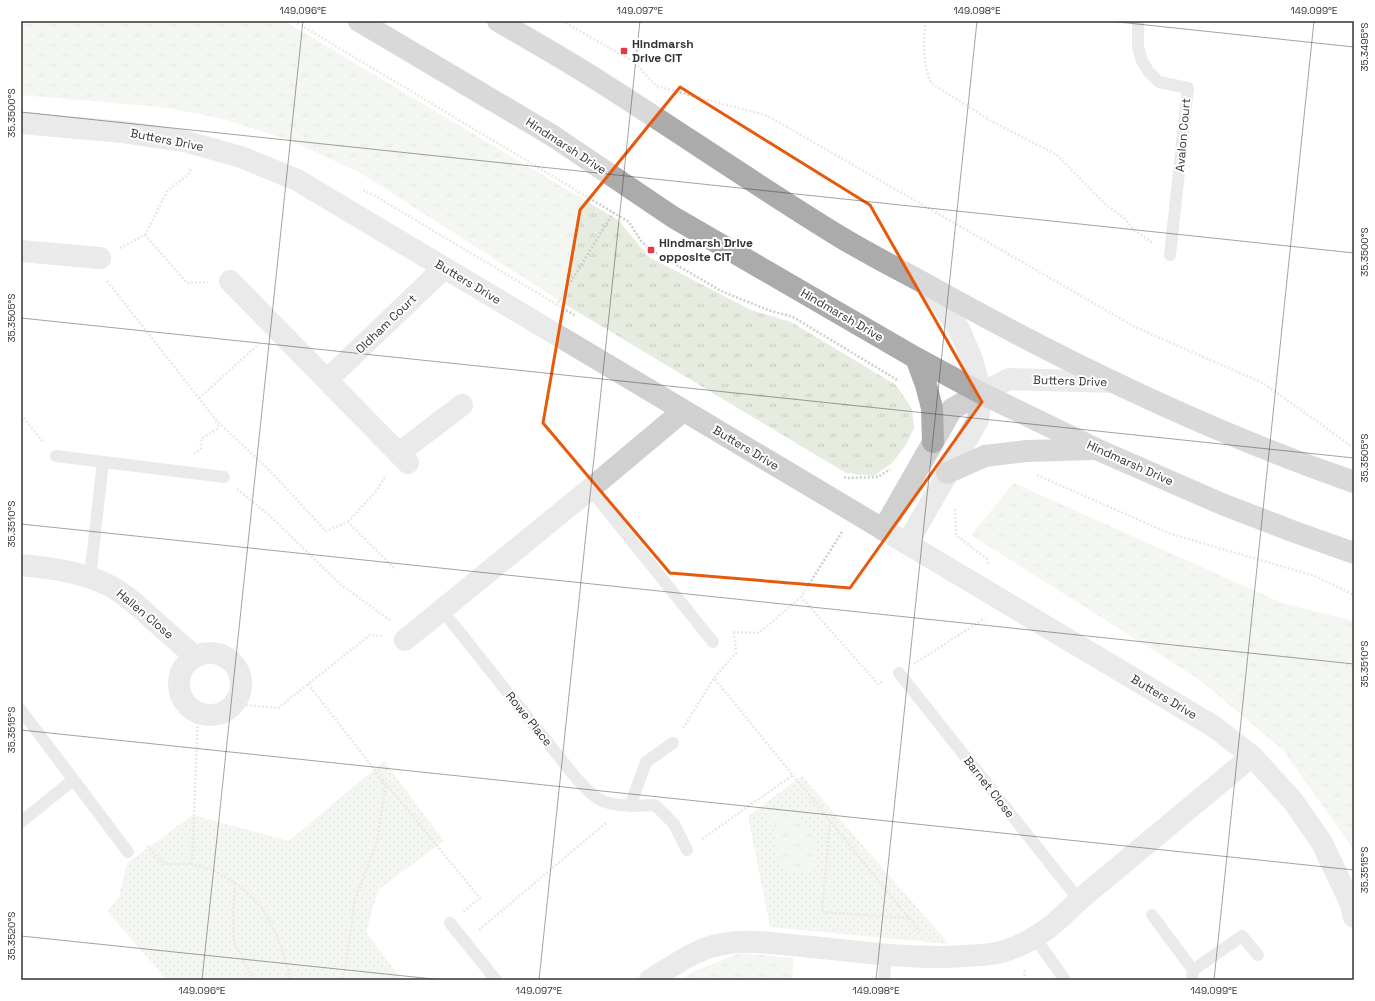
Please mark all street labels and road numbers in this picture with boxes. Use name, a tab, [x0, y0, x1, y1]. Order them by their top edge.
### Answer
street label: Avalon Court	[1172, 98, 1194, 172]
street label: Hindmarsh Drive	[523, 114, 609, 178]
street label: Butters Drive	[129, 125, 205, 155]
street label: Butters Drive	[432, 256, 504, 308]
street label: Hindmarsh Drive	[798, 285, 886, 345]
street label: Oldham Court	[352, 291, 420, 357]
street label: Butters Drive	[1033, 372, 1107, 390]
street label: Butters Drive	[710, 422, 782, 474]
street label: Hindmarsh Drive	[1084, 437, 1176, 489]
street label: Hallen Close	[113, 585, 177, 643]
street label: Butters Drive	[1128, 671, 1200, 723]
street label: Rowe Place	[502, 688, 556, 750]
street label: Barnet Close	[960, 753, 1018, 821]

